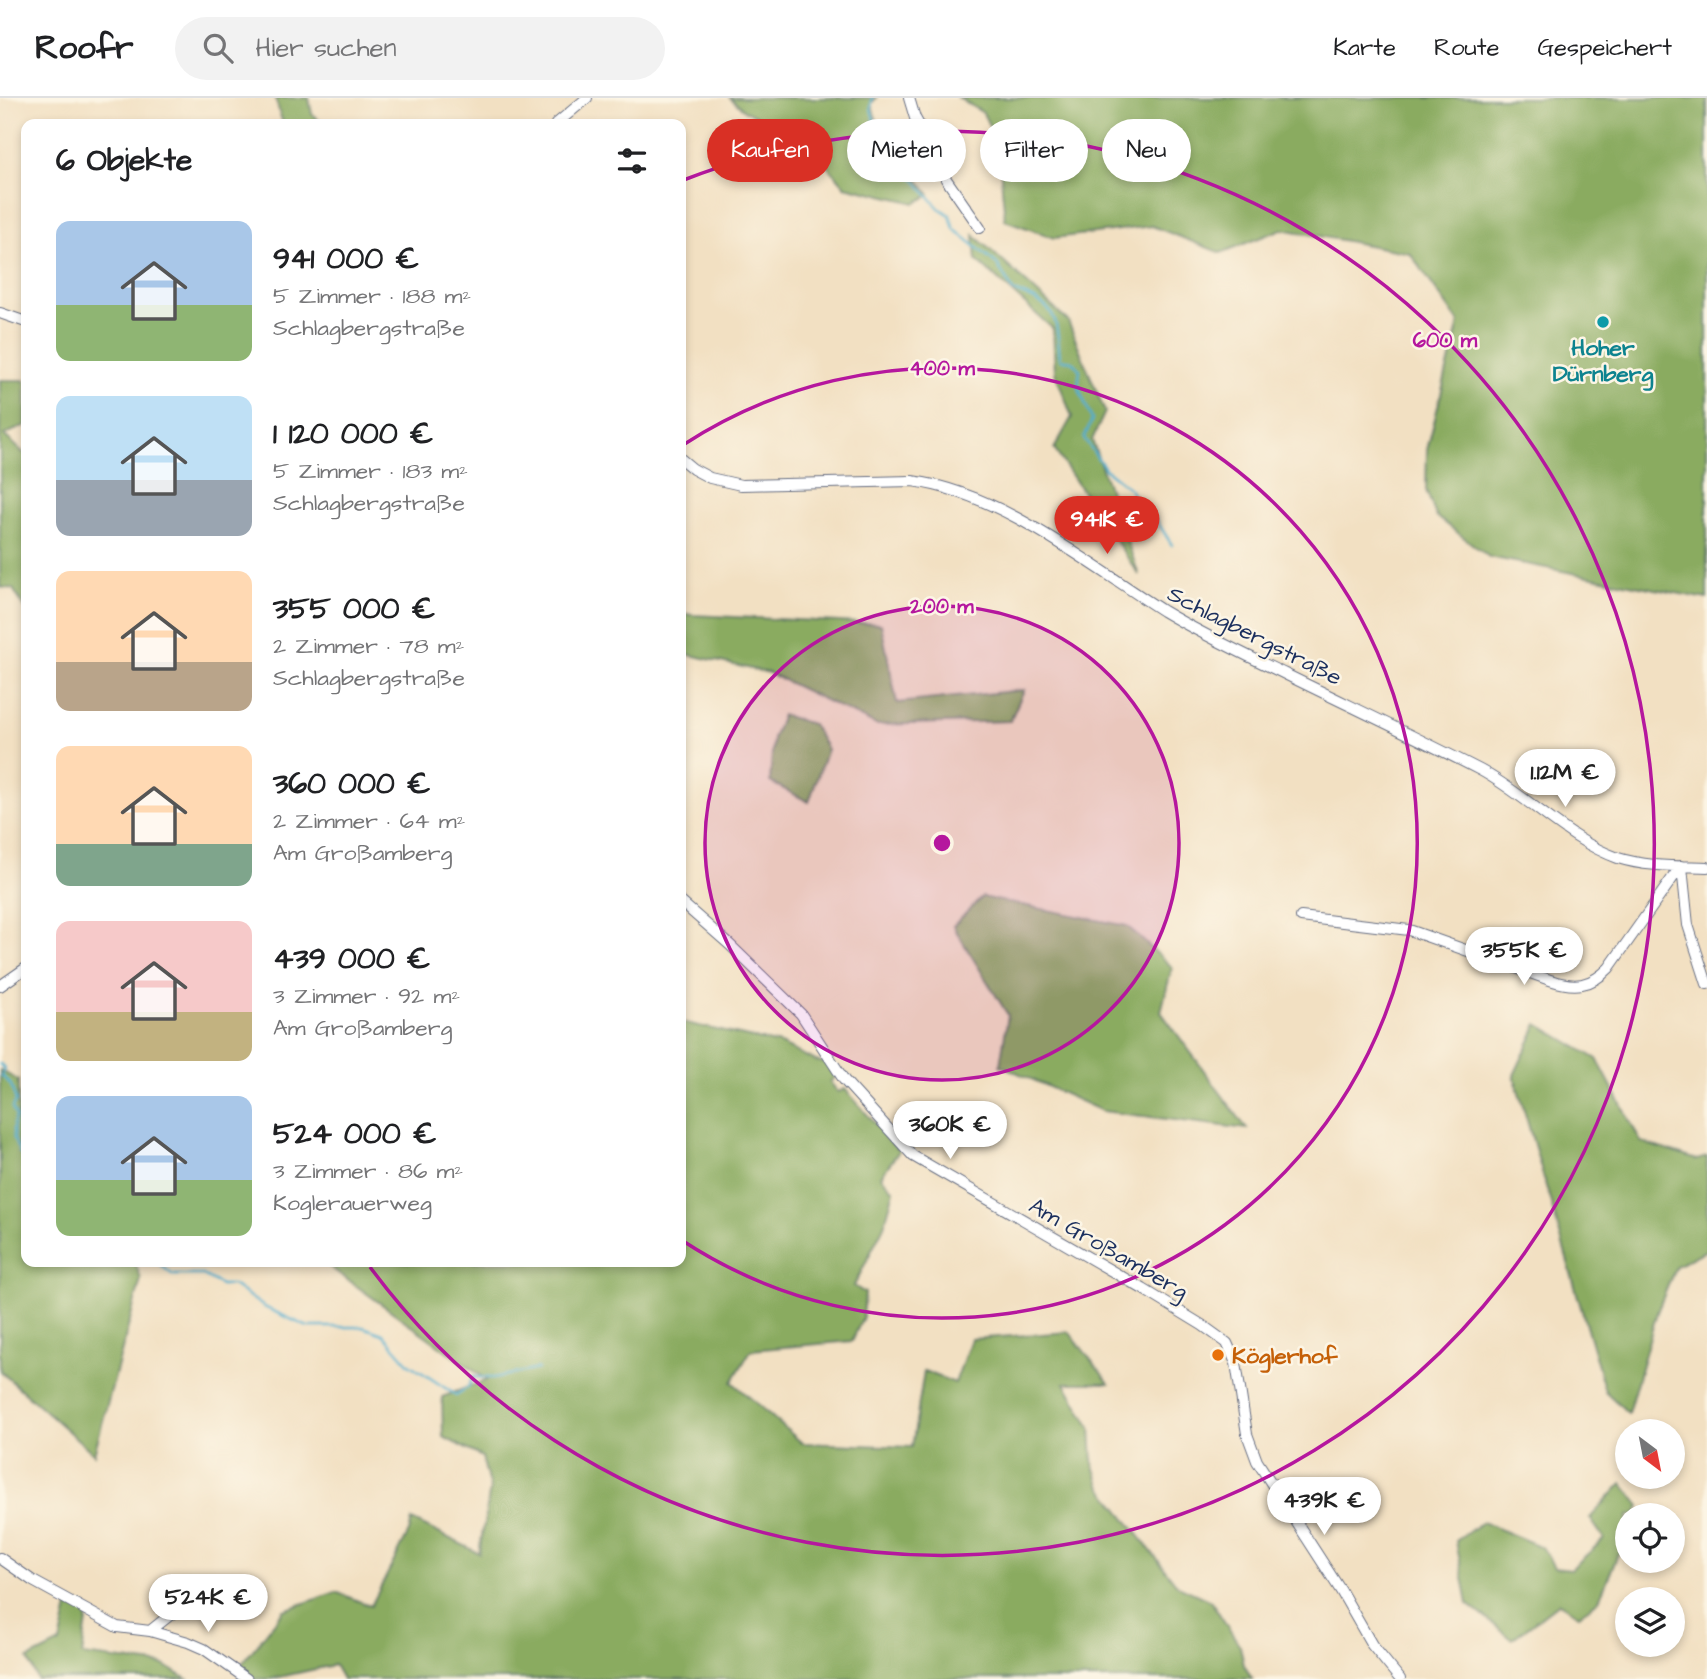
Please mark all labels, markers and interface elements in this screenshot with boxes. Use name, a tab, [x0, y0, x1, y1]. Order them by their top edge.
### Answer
search box	[175, 17, 665, 80]
text: Roofr	[35, 25, 133, 71]
icon: search	[199, 29, 237, 67]
text: Hier suchen	[255, 30, 397, 66]
text: Karte	[1333, 31, 1396, 65]
text: Route	[1434, 31, 1499, 65]
text: Gespeichert	[1537, 31, 1672, 65]
chip: Kaufen	[707, 119, 833, 182]
chip: Mieten	[847, 119, 966, 182]
chip: Filter	[980, 119, 1088, 182]
chip: Neu	[1102, 119, 1191, 182]
text: 6 Objekte	[56, 140, 192, 182]
icon: filters	[613, 142, 651, 180]
text: 941 000 €	[273, 238, 419, 280]
icon: home	[112, 249, 196, 333]
text: 5 Zimmer · 188 m²	[273, 280, 471, 312]
text: Schlagbergstraße	[273, 312, 465, 344]
marker: Hoher Dürnberg	[1595, 314, 1611, 330]
text: 600 m	[1413, 326, 1478, 355]
place label: Hoher Dürnberg	[1553, 332, 1653, 391]
text: 400 m	[909, 354, 975, 383]
text: 1 120 000 €	[273, 413, 433, 455]
icon: home	[112, 424, 196, 508]
text: 5 Zimmer · 183 m²	[273, 455, 468, 487]
text: Schlagbergstraße	[273, 487, 465, 519]
pin: 941K €	[1050, 496, 1164, 556]
text: 941K €	[1070, 503, 1144, 535]
street label: Schlagbergstraße	[1161, 578, 1347, 695]
text: 355 000 €	[273, 588, 435, 630]
text: 200 m	[909, 592, 974, 621]
icon: home	[112, 599, 196, 683]
text: 2 Zimmer · 78 m²	[273, 630, 464, 662]
text: Schlagbergstraße	[273, 662, 465, 694]
pin: 1.12M €	[1500, 750, 1630, 809]
text: 1.12M €	[1531, 756, 1599, 788]
text: 360 000 €	[273, 763, 431, 805]
icon: home	[112, 774, 196, 858]
text: 2 Zimmer · 64 m²	[273, 805, 465, 837]
centre of rings	[930, 831, 954, 855]
text: Am Großamberg	[273, 837, 452, 869]
pin: 355K €	[1467, 928, 1581, 987]
text: 355K €	[1481, 934, 1567, 966]
text: 439 000 €	[273, 938, 430, 980]
icon: home	[112, 949, 196, 1033]
text: 3 Zimmer · 92 m²	[273, 980, 460, 1012]
text: Am Großamberg	[273, 1012, 452, 1044]
pin: 360K €	[893, 1102, 1007, 1161]
text: 360K €	[909, 1108, 991, 1140]
text: 524 000 €	[273, 1113, 436, 1155]
icon: home	[112, 1124, 196, 1208]
text: 3 Zimmer · 86 m²	[273, 1155, 463, 1187]
text: Koglerauerweg	[273, 1187, 432, 1219]
street label: Am Großamberg	[1022, 1190, 1194, 1308]
place label: Köglerhof	[1232, 1340, 1339, 1373]
marker: Köglerhof	[1210, 1347, 1226, 1363]
north arrow	[1615, 1419, 1685, 1489]
map controls	[1615, 1419, 1685, 1657]
pin: 439K €	[1267, 1478, 1381, 1537]
text: 439K €	[1283, 1484, 1365, 1516]
button: locate	[1615, 1503, 1685, 1573]
pin: 524K €	[151, 1574, 265, 1634]
text: 524K €	[165, 1581, 251, 1613]
button: layers	[1615, 1587, 1685, 1657]

